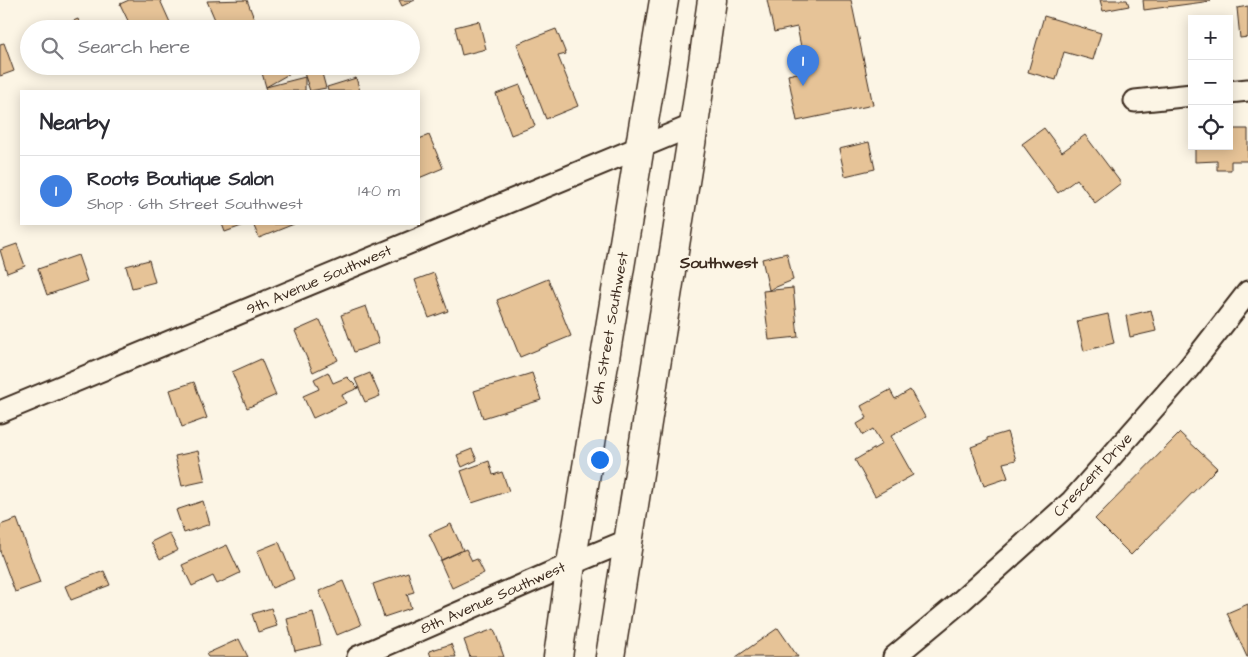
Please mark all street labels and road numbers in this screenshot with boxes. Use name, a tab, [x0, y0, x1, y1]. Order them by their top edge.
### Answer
street label: 9th Avenue Southwest	[243, 240, 395, 320]
street label: 6th Street Southwest	[586, 250, 634, 406]
street label: Crescent Drive	[1049, 428, 1137, 522]
street label: 8th Avenue Southwest	[417, 556, 569, 640]

